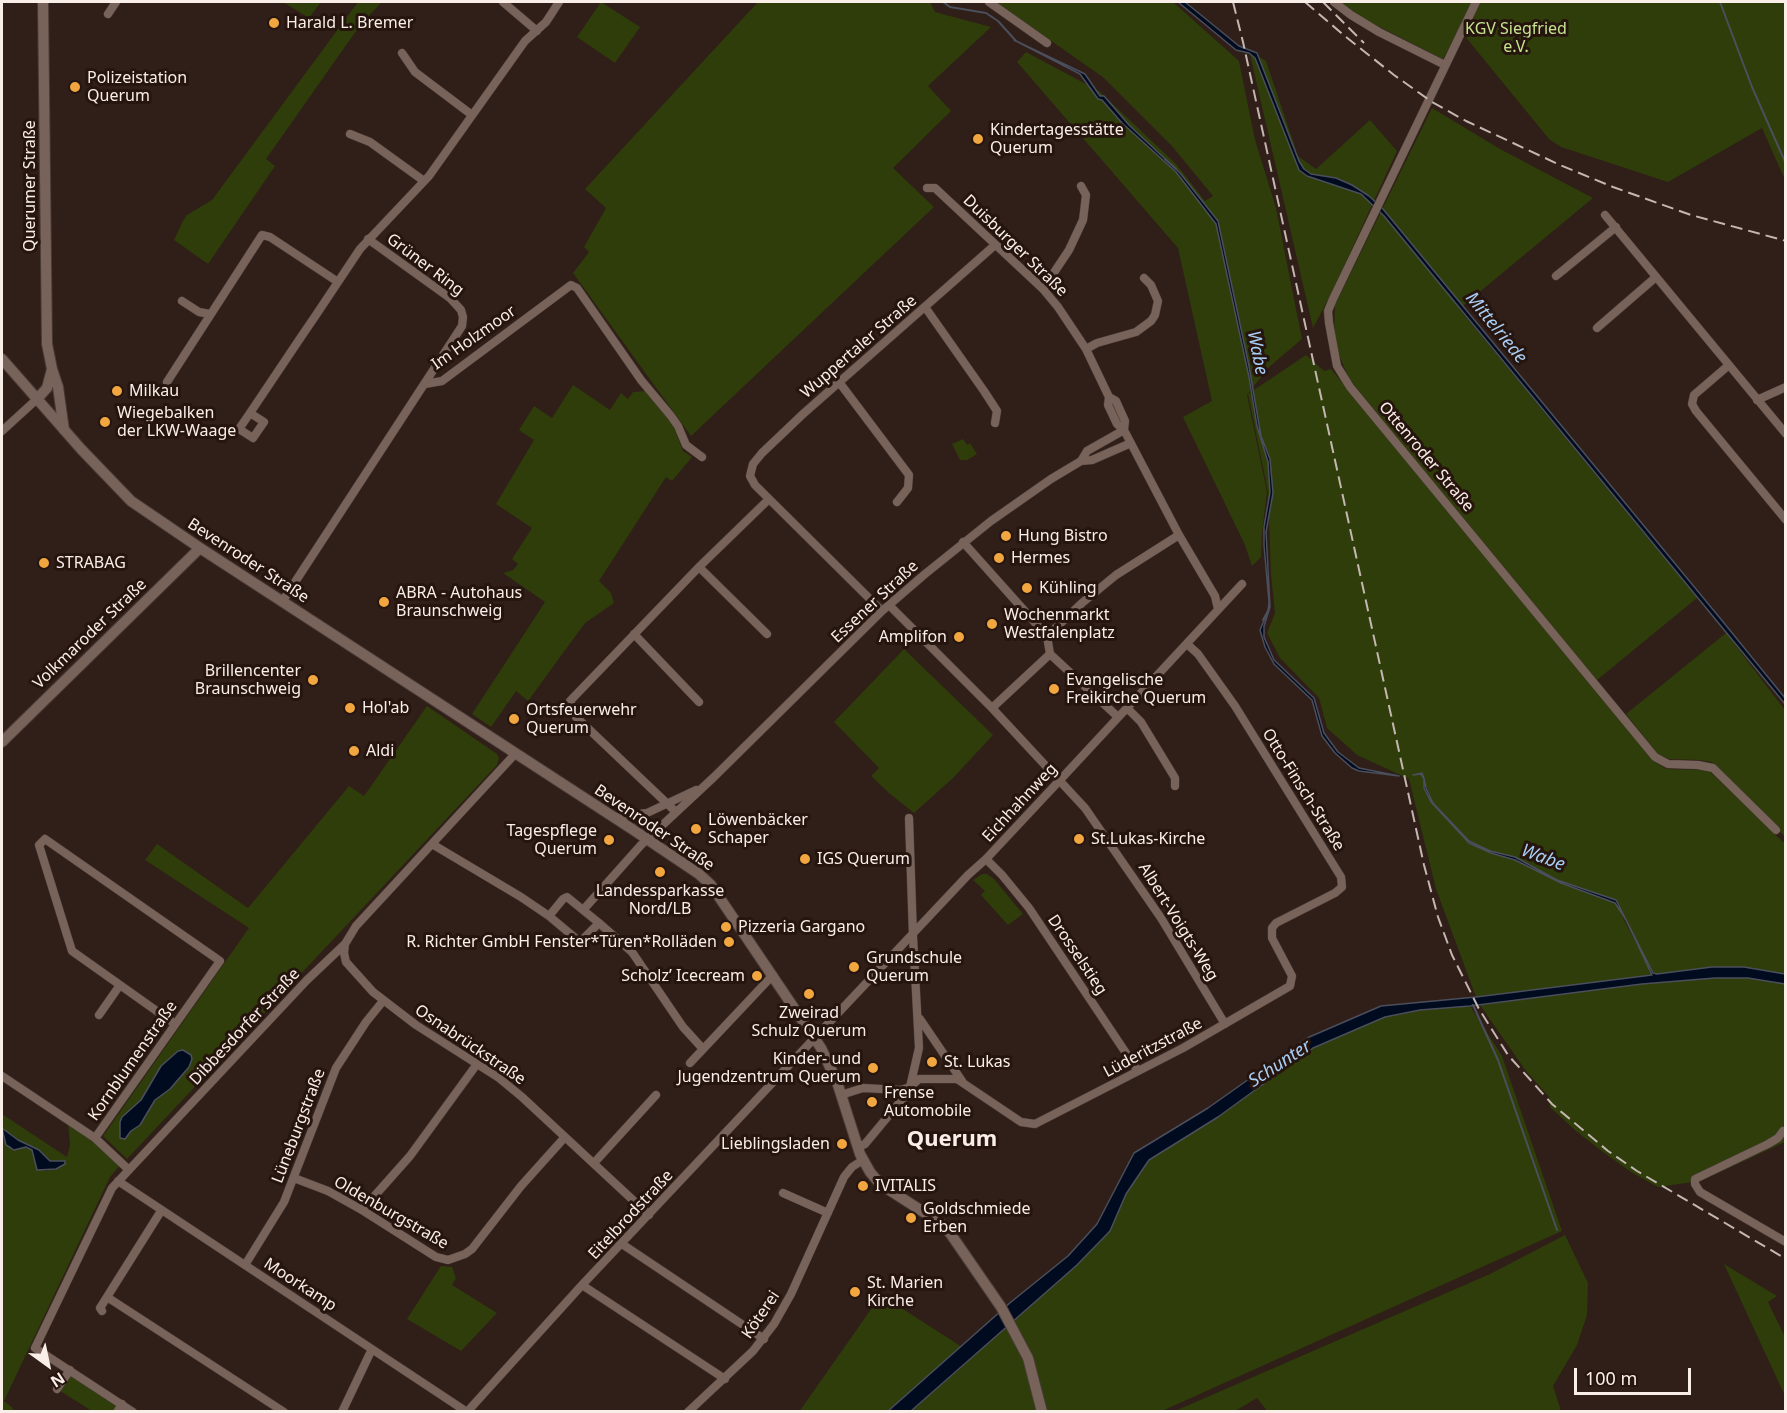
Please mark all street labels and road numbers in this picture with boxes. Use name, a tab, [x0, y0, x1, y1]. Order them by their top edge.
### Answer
street label: Querumer Straße	[20, 120, 40, 252]
street label: Duisburger Straße	[959, 191, 1071, 301]
street label: Grüner Ring	[383, 230, 467, 300]
street label: Wuppertaler Straße	[797, 291, 921, 403]
street label: Im Holzmoor	[428, 302, 520, 374]
street label: Ottenroder Straße	[1374, 398, 1478, 516]
street label: Bevenroder Straße	[184, 515, 312, 607]
street label: Essener Straße	[828, 557, 922, 647]
street label: Volkmaroder Straße	[29, 575, 151, 693]
street label: Otto-Finsch-Straße	[1258, 725, 1348, 855]
street label: Eichhahnweg	[979, 760, 1061, 846]
street label: Bevenroder Straße	[590, 781, 718, 875]
street label: Albert-Voigts-Weg	[1134, 859, 1222, 985]
street label: Drosselstieg	[1043, 911, 1111, 999]
street label: Dibbesdorfer Straße	[186, 965, 304, 1089]
street label: Kornblumenstraße	[85, 997, 181, 1125]
street label: Osnabrückstraße	[411, 1001, 529, 1089]
street label: Lüderitzstraße	[1100, 1014, 1206, 1082]
street label: Lüneburgstraße	[268, 1066, 330, 1186]
street label: Eitelbrodstraße	[585, 1166, 677, 1264]
street label: Oldenburgstraße	[330, 1172, 452, 1254]
street label: Moorkamp	[260, 1254, 340, 1316]
street label: Köterei	[738, 1287, 784, 1343]

